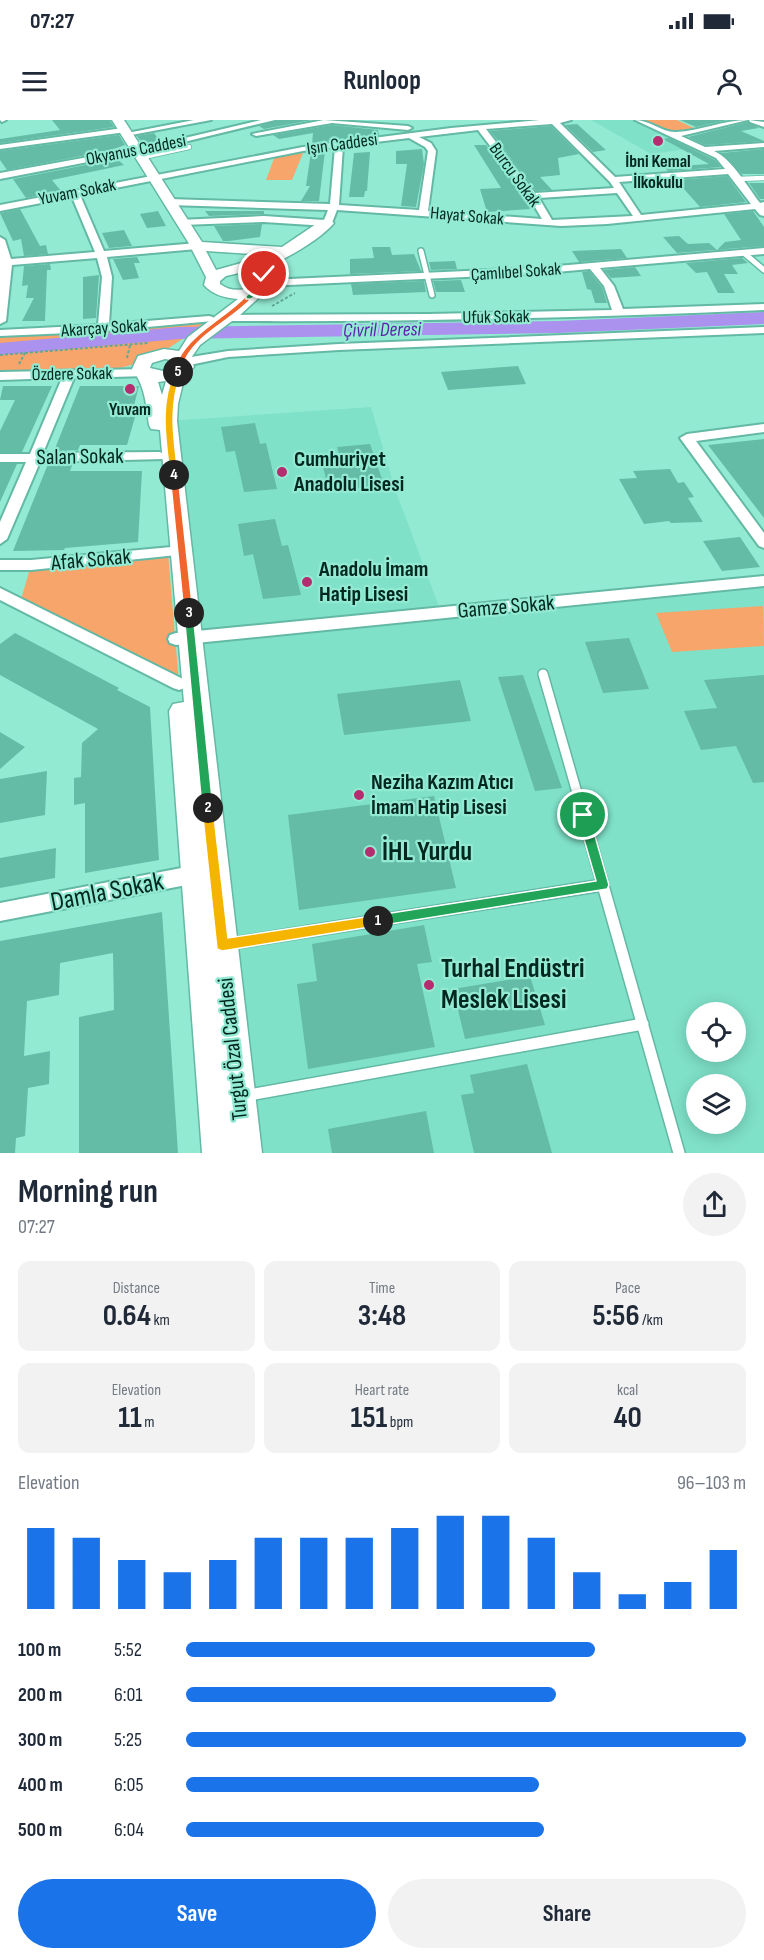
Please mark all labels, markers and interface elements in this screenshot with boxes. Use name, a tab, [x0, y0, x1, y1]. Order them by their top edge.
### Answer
text: 07:27	[30, 8, 74, 35]
icon: menu	[18, 65, 51, 98]
text: Runloop	[343, 65, 421, 97]
icon: person	[713, 65, 746, 98]
street label: Işın Caddesi	[305, 129, 379, 159]
street label: Okyanus Caddesi	[84, 130, 188, 170]
marker: İbni Kemal İlkokulu	[651, 134, 665, 148]
street label: Burcu Sokak	[485, 139, 545, 211]
place label: İbni Kemal İlkokulu	[625, 151, 691, 193]
street label: Yuvam Sokak	[37, 174, 118, 210]
street label: Hayat Sokak	[429, 202, 505, 230]
pin	[238, 248, 289, 299]
icon: check	[247, 257, 280, 290]
street label: Çamlıbel Sokak	[470, 258, 562, 286]
street label: Ufuk Sokak	[462, 306, 530, 328]
street label: Akarçay Sokak	[59, 315, 148, 342]
water label: Çivril Deresi	[343, 317, 423, 343]
pin: 5	[163, 357, 193, 387]
text: 5	[174, 362, 182, 381]
street label: Özdere Sokak	[31, 363, 113, 385]
marker: Yuvam	[123, 382, 137, 396]
place label: Yuvam	[109, 399, 151, 420]
street label: Salan Sokak	[36, 443, 124, 471]
place label: Cumhuriyet Anadolu Lisesi	[293, 446, 404, 498]
pin: 4	[159, 460, 189, 490]
text: 4	[170, 465, 178, 484]
marker: Cumhuriyet Anadolu Lisesi	[275, 465, 289, 479]
street label: Afak Sokak	[49, 543, 133, 577]
place label: Anadolu İmam Hatip Lisesi	[318, 556, 428, 608]
marker: Anadolu İmam Hatip Lisesi	[300, 575, 314, 589]
street label: Gamze Sokak	[456, 589, 556, 625]
pin: 3	[174, 598, 204, 628]
text: 3	[185, 603, 193, 622]
place label: Neziha Kazım Atıcı İmam Hatip Lisesi	[371, 769, 514, 821]
marker: Neziha Kazım Atıcı İmam Hatip Lisesi	[352, 788, 366, 802]
pin	[557, 789, 608, 840]
pin: 2	[193, 793, 223, 823]
text: 2	[204, 798, 212, 817]
icon: arrive	[566, 798, 599, 831]
place label: İHL Yurdu	[382, 836, 472, 868]
marker: İHL Yurdu	[363, 845, 377, 859]
street label: Damla Sokak	[48, 865, 167, 919]
pin: 1	[363, 906, 393, 936]
text: 1	[375, 911, 381, 930]
place label: Turhal Endüstri Meslek Lisesi	[441, 953, 585, 1016]
street label: Turgut Özal Caddesi	[212, 976, 254, 1122]
marker: Turhal Endüstri Meslek Lisesi	[422, 978, 436, 992]
map controls	[686, 1002, 746, 1134]
button: locate	[686, 1002, 746, 1062]
button: layers	[686, 1074, 746, 1134]
text: Morning run	[18, 1172, 158, 1212]
button: share	[683, 1173, 746, 1236]
text: 07:27	[18, 1215, 55, 1239]
text: Distance	[113, 1279, 160, 1298]
text: Time	[369, 1279, 395, 1298]
text: Pace	[615, 1279, 640, 1298]
text: 0.64	[103, 1298, 151, 1334]
text: 3:48	[358, 1298, 406, 1334]
text: 5:56	[592, 1298, 640, 1334]
text: km	[151, 1311, 170, 1330]
text: /km	[640, 1311, 663, 1330]
text: Elevation	[112, 1381, 161, 1400]
text: Heart rate	[355, 1381, 409, 1400]
text: kcal	[617, 1381, 638, 1400]
text: 11	[118, 1400, 142, 1436]
text: 151	[351, 1400, 387, 1436]
text: 40	[614, 1400, 642, 1436]
text: m	[142, 1413, 155, 1432]
text: bpm	[387, 1413, 413, 1432]
text: Elevation	[18, 1471, 80, 1495]
text: 96–103 m	[677, 1471, 746, 1495]
text: 100 m	[18, 1638, 61, 1662]
text: 5:52	[114, 1638, 142, 1662]
text: 200 m	[18, 1683, 62, 1707]
text: 6:01	[114, 1683, 142, 1707]
text: 300 m	[18, 1728, 62, 1752]
text: 5:25	[114, 1728, 142, 1752]
text: 400 m	[18, 1773, 63, 1797]
text: 6:05	[114, 1773, 143, 1797]
text: 500 m	[18, 1818, 62, 1842]
text: 6:04	[114, 1818, 144, 1842]
button: Save	[18, 1879, 376, 1948]
button: Share	[388, 1879, 746, 1948]

